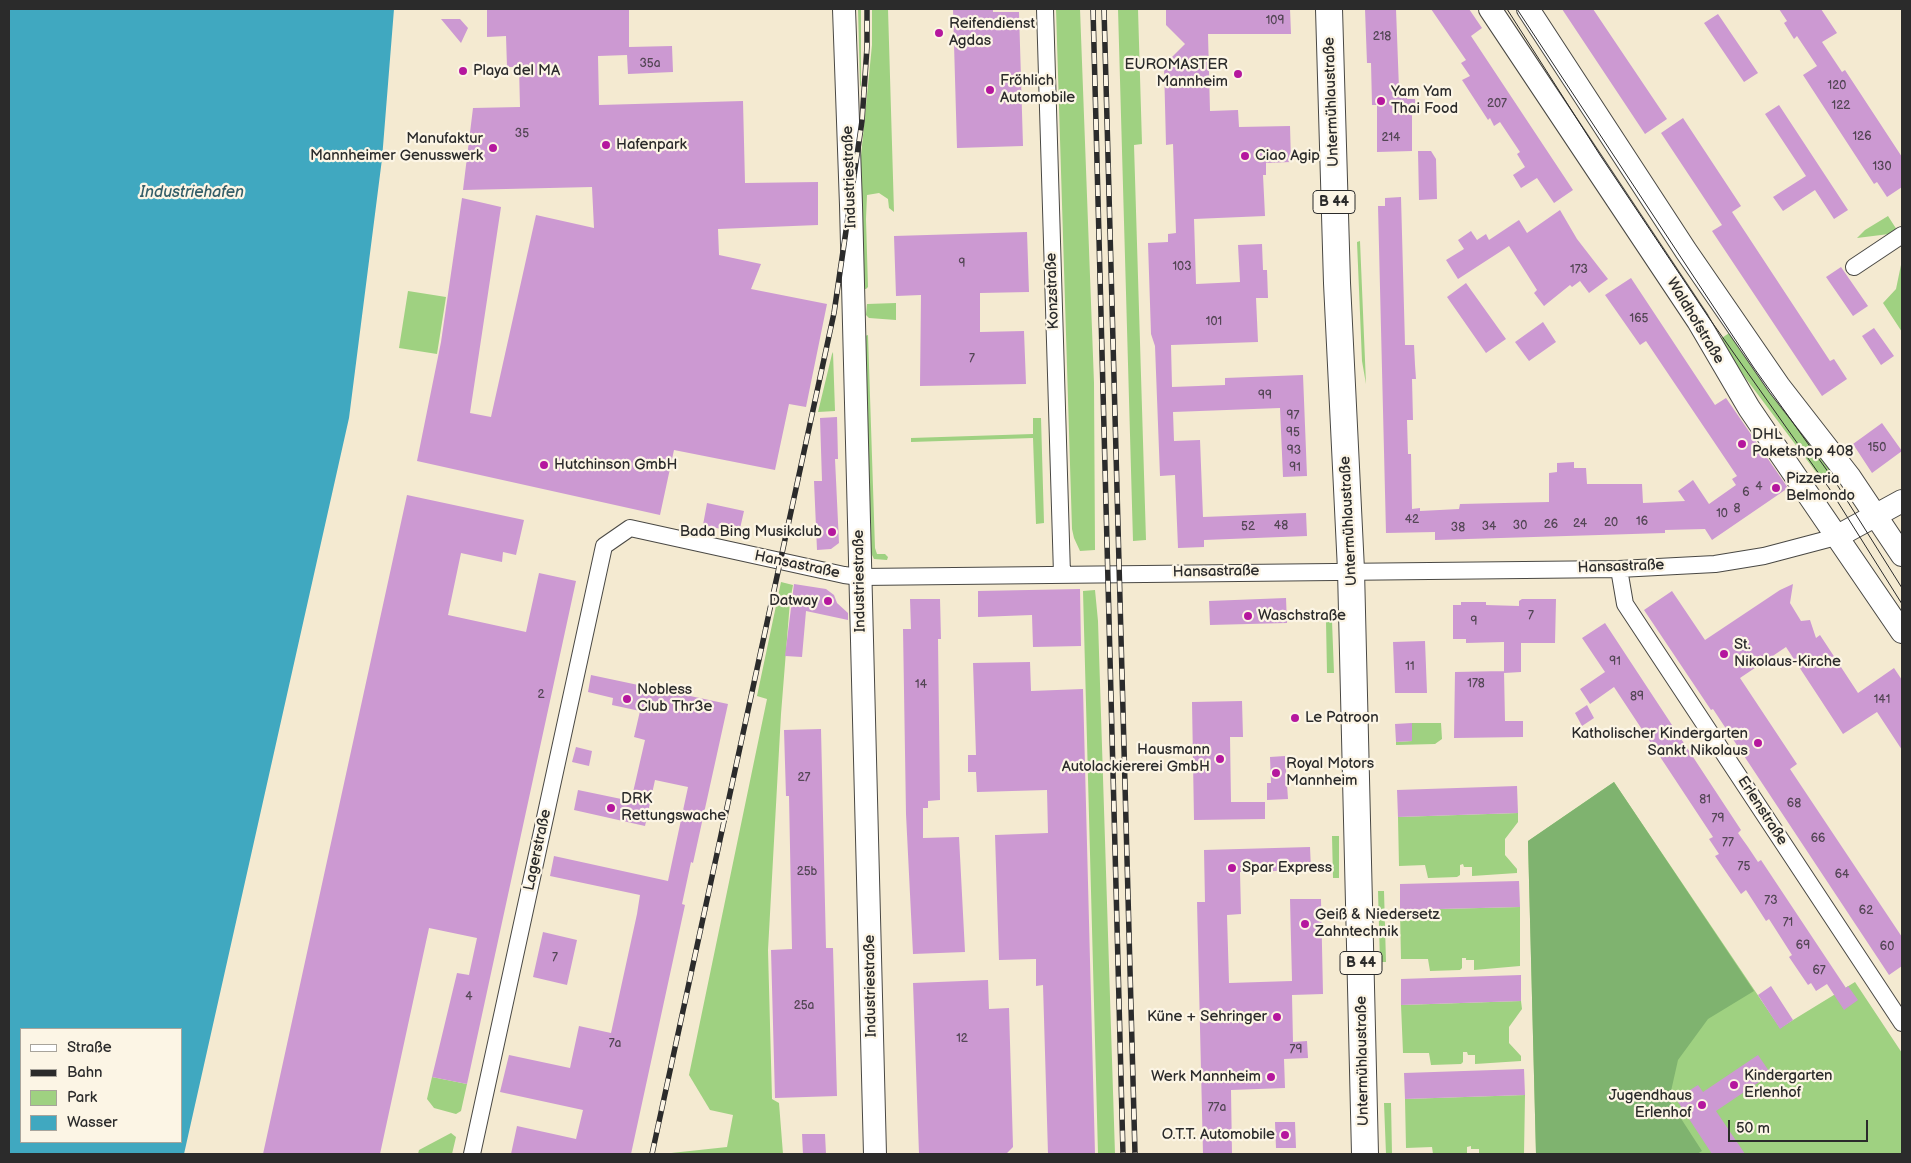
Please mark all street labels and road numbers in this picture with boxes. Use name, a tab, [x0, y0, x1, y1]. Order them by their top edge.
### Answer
street label: Untermühlaustraße	[1321, 37, 1343, 167]
street label: Industriestraße	[839, 125, 861, 229]
road number: B 44	[1313, 190, 1355, 213]
street label: Konzstraße	[1043, 252, 1063, 330]
street label: Waldhofstraße	[1662, 275, 1728, 367]
street label: Untermühlaustraße	[1337, 456, 1361, 586]
street label: Industriestraße	[850, 529, 870, 633]
street label: Hansastraße	[753, 547, 841, 583]
street label: Hansastraße	[1577, 556, 1665, 578]
street label: Hansastraße	[1172, 562, 1260, 582]
street label: Erlenstraße	[1733, 773, 1791, 849]
street label: Lagerstraße	[521, 808, 555, 892]
street label: Industriestraße	[861, 934, 881, 1038]
road number: B 44	[1340, 951, 1382, 974]
street label: Untermühlaustraße	[1353, 996, 1373, 1126]

